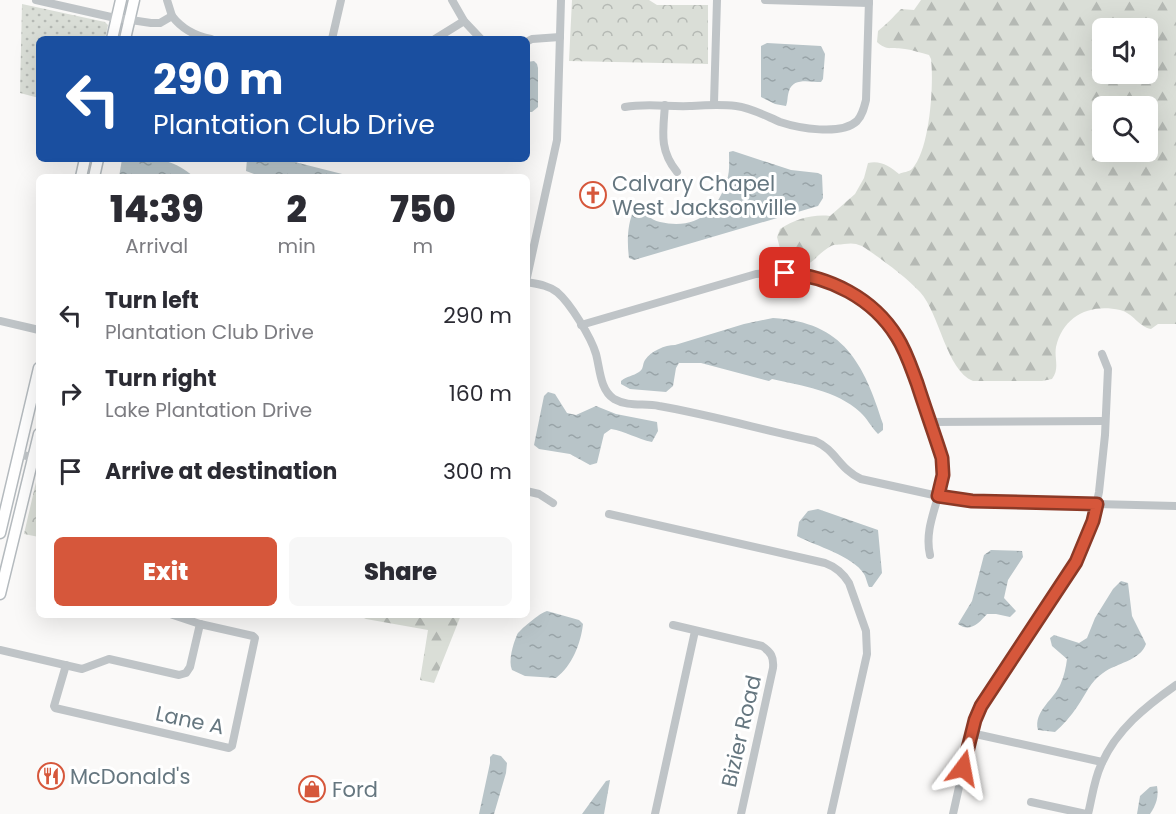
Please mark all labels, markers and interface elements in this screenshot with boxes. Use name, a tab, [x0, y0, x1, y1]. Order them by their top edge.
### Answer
map controls	[1092, 18, 1158, 162]
button: sound	[1092, 18, 1158, 84]
text: 290 m	[153, 50, 284, 109]
icon: left	[54, 60, 132, 138]
button: search	[1092, 96, 1158, 162]
text: Plantation Club Drive	[153, 106, 435, 143]
place label: Calvary Chapel West Jacksonville	[612, 169, 797, 222]
church icon: Calvary Chapel West Jacksonville	[578, 180, 608, 210]
text: 14:39	[110, 184, 204, 235]
text: 2	[286, 184, 307, 235]
text: 750	[390, 184, 456, 235]
text: Arrival	[125, 232, 188, 260]
text: min	[278, 232, 316, 260]
text: m	[413, 232, 433, 260]
pin	[759, 247, 810, 298]
icon: arrive	[768, 256, 801, 289]
text: Turn left	[105, 285, 199, 316]
icon: left	[54, 299, 87, 332]
text: 290 m	[443, 300, 512, 331]
text: Plantation Club Drive	[105, 318, 314, 346]
text: Turn right	[105, 363, 216, 394]
icon: right	[54, 377, 87, 410]
text: 160 m	[449, 378, 512, 409]
text: Lake Plantation Drive	[105, 396, 312, 424]
icon: arrive	[54, 455, 87, 488]
text: Arrive at destination	[105, 456, 337, 487]
text: 300 m	[443, 456, 512, 487]
button: Exit	[54, 537, 277, 606]
button: Share	[289, 537, 512, 606]
street label: Bizier Road	[714, 672, 768, 790]
street label: Lane A	[153, 699, 227, 741]
position arrow	[931, 736, 995, 800]
restaurant icon: McDonald's	[36, 761, 66, 791]
place label: McDonald's	[70, 762, 190, 791]
shop icon: Ford	[297, 774, 327, 804]
place label: Ford	[332, 775, 378, 804]

